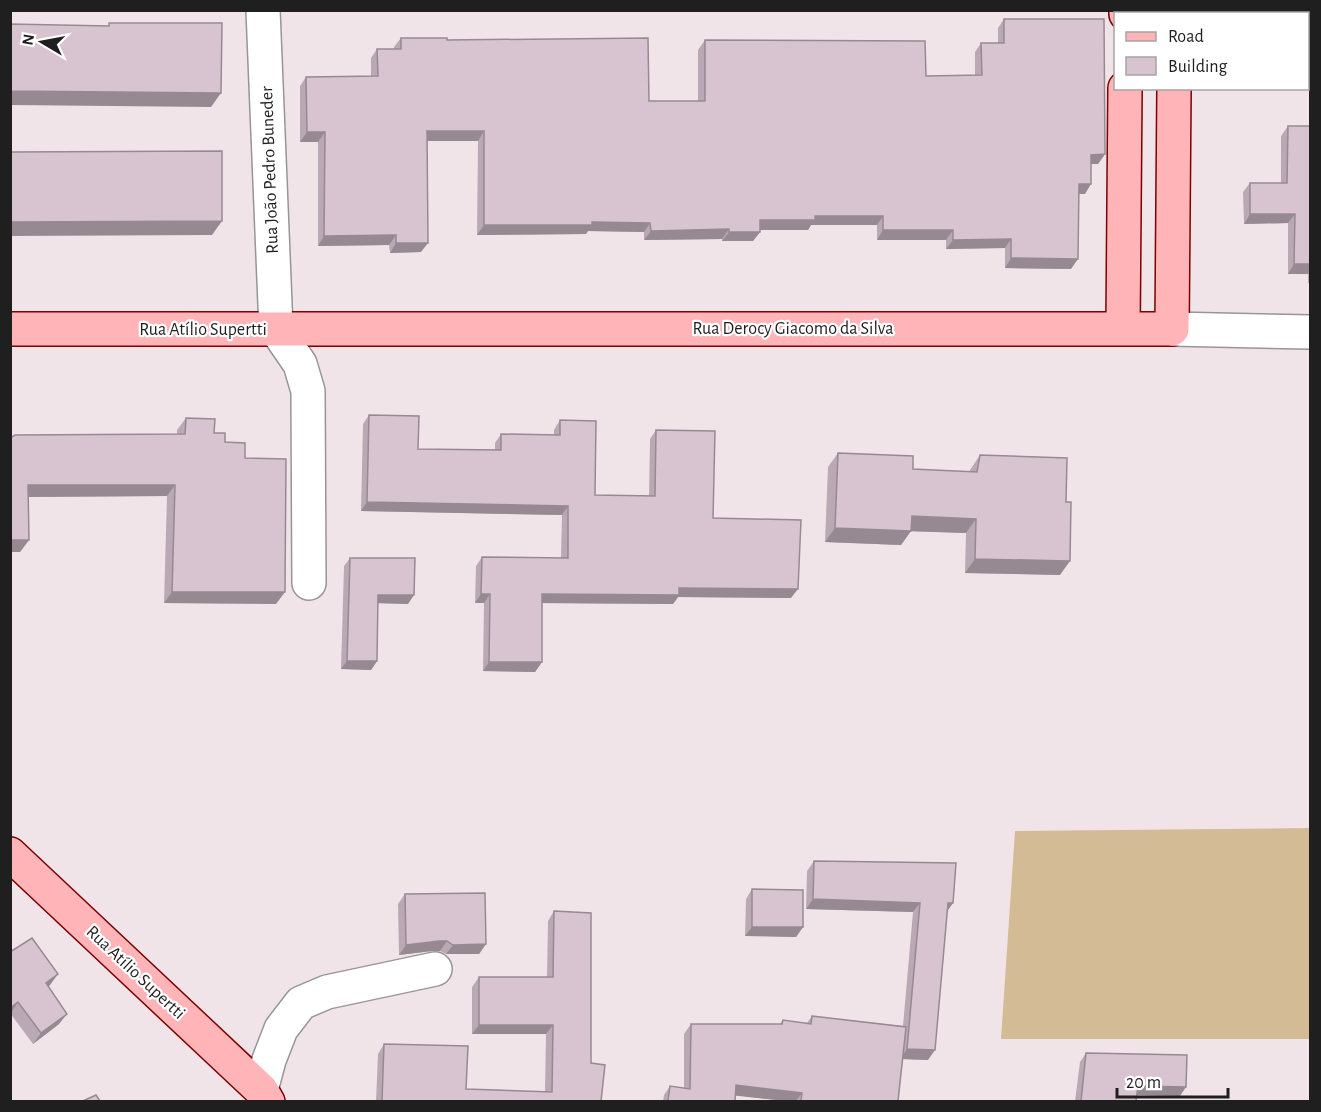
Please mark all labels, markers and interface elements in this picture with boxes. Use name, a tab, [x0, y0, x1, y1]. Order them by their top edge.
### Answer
north arrow	[12, 12, 72, 72]
legend	[1114, 12, 1309, 90]
text: Road	[1168, 28, 1204, 46]
text: N	[19, 33, 37, 46]
text: Building	[1168, 58, 1228, 76]
street label: Rua João Pedro Buneder	[258, 86, 282, 254]
street label: Rua Derocy Giacomo da Silva	[692, 320, 894, 338]
street label: Rua Atílio Supertti	[139, 321, 267, 339]
street label: Rua Atílio Supertti	[83, 923, 188, 1023]
scale bar	[1117, 1061, 1228, 1099]
text: 20 m	[1126, 1074, 1161, 1092]

